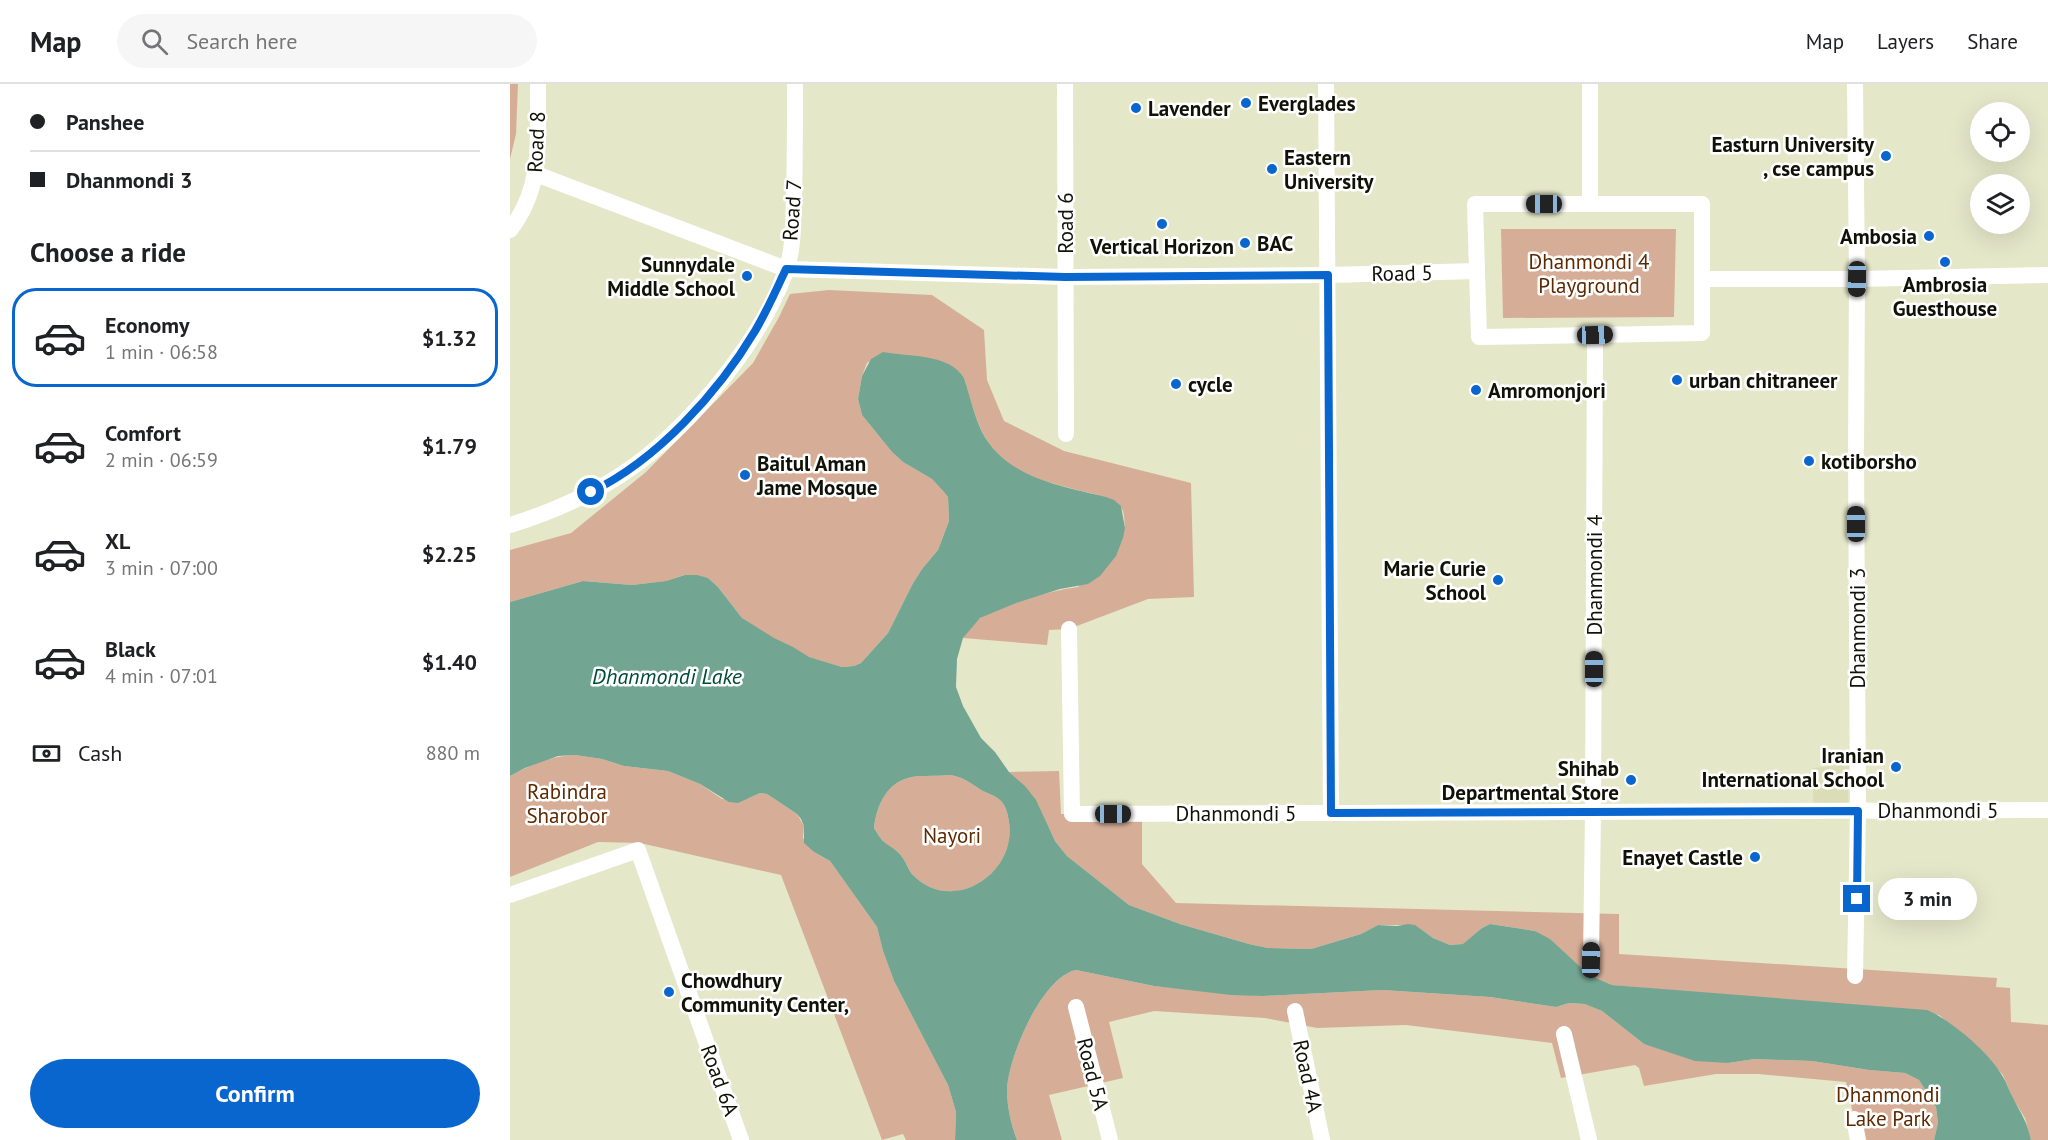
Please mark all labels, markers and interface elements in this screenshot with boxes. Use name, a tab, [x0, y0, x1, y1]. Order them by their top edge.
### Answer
search box	[117, 14, 537, 68]
text: Map	[30, 23, 81, 60]
icon: search	[138, 25, 171, 58]
text: Search here	[186, 27, 297, 55]
text: Map	[1806, 28, 1844, 55]
text: Layers	[1877, 28, 1934, 55]
text: Share	[1967, 28, 2018, 55]
place label: Everglades	[1258, 90, 1356, 117]
place label: Lavender	[1148, 95, 1231, 122]
marker: Everglades	[1239, 96, 1253, 110]
marker: Lavender	[1129, 101, 1143, 115]
map controls	[1970, 102, 2030, 234]
button: locate	[1970, 102, 2030, 162]
text: Panshee	[66, 108, 144, 136]
street label: Road 8	[521, 111, 551, 173]
place label: Easturn University , cse campus	[1711, 131, 1875, 182]
place label: Eastern University	[1284, 144, 1375, 195]
marker: Easturn University , cse campus	[1879, 149, 1893, 163]
marker: Eastern University	[1265, 162, 1279, 176]
text: Dhanmondi 3	[66, 166, 192, 194]
button: layers	[1970, 174, 2030, 234]
street label: Road 7	[776, 178, 808, 242]
street label: Road 6	[1052, 192, 1079, 254]
car	[1526, 195, 1562, 213]
marker: Vertical Horizon	[1155, 217, 1169, 231]
place label: Ambosia	[1840, 223, 1917, 250]
marker: Ambosia	[1922, 229, 1936, 243]
place label: BAC	[1257, 230, 1293, 257]
place label: Vertical Horizon	[1089, 233, 1234, 260]
text: Choose a ride	[30, 235, 186, 269]
marker: BAC	[1238, 236, 1252, 250]
park label: Dhanmondi 4 Playground	[1529, 248, 1649, 299]
place label: Sunnydale Middle School	[607, 251, 736, 302]
marker: Ambrosia Guesthouse	[1938, 255, 1952, 269]
street label: Road 5	[1371, 259, 1433, 287]
car	[1848, 261, 1866, 297]
marker: Sunnydale Middle School	[740, 269, 754, 283]
place label: Ambrosia Guesthouse	[1893, 271, 1997, 322]
icon: car	[33, 311, 87, 365]
text: Economy	[105, 311, 189, 339]
text: $1.32	[422, 324, 477, 352]
car	[1577, 325, 1613, 345]
text: 1 min · 06:58	[105, 339, 218, 365]
place label: urban chitraneer	[1689, 367, 1838, 394]
place label: cycle	[1188, 371, 1233, 398]
marker: urban chitraneer	[1670, 373, 1684, 387]
marker: cycle	[1169, 377, 1183, 391]
place label: Amromonjori	[1488, 377, 1606, 404]
marker: Amromonjori	[1469, 383, 1483, 397]
icon: car	[33, 419, 87, 473]
text: Comfort	[105, 419, 181, 447]
text: $1.79	[422, 432, 477, 460]
text: 2 min · 06:59	[105, 447, 218, 473]
place label: kotiborsho	[1821, 448, 1917, 475]
place label: Baitul Aman Jame Mosque	[756, 450, 877, 501]
marker: kotiborsho	[1802, 454, 1816, 468]
marker: Baitul Aman Jame Mosque	[738, 468, 752, 482]
route start	[577, 478, 604, 505]
car	[1847, 506, 1865, 542]
street label: Dhanmondi 4	[1581, 515, 1608, 635]
icon: car	[33, 527, 87, 581]
text: XL	[105, 527, 130, 555]
text: $2.25	[422, 540, 477, 568]
text: 3 min · 07:00	[105, 555, 218, 581]
place label: Marie Curie School	[1384, 555, 1487, 606]
street label: Dhanmondi 3	[1844, 568, 1871, 688]
marker: Marie Curie School	[1491, 573, 1505, 587]
icon: car	[33, 635, 87, 689]
text: Black	[105, 635, 156, 663]
text: $1.40	[422, 648, 477, 676]
car	[1585, 651, 1603, 687]
water label: Dhanmondi Lake	[592, 662, 743, 690]
text: 4 min · 07:01	[105, 663, 218, 689]
icon: cash	[30, 737, 63, 770]
text: Cash	[78, 739, 122, 767]
text: 880 m	[426, 740, 480, 766]
place label: Iranian International School	[1701, 742, 1885, 793]
place label: Shihab Departmental Store	[1442, 755, 1619, 806]
marker: Iranian International School	[1889, 760, 1903, 774]
marker: Shihab Departmental Store	[1624, 773, 1638, 787]
park label: Rabindra Sharobor	[526, 778, 608, 829]
street label: Dhanmondi 5	[1878, 797, 1998, 824]
street label: Dhanmondi 5	[1176, 800, 1296, 827]
car	[1095, 805, 1131, 823]
park label: Nayori	[923, 822, 981, 849]
place label: Enayet Castle	[1622, 844, 1743, 871]
marker: Enayet Castle	[1748, 850, 1762, 864]
callout: 3 min	[1878, 878, 1977, 920]
route end	[1843, 885, 1870, 912]
text: 3 min	[1903, 886, 1952, 912]
car	[1582, 942, 1600, 978]
place label: Chowdhury Community Center,	[681, 967, 849, 1018]
marker: Chowdhury Community Center,	[662, 985, 676, 999]
street label: Road 5A	[1071, 1035, 1115, 1114]
street label: Road 4A	[1287, 1037, 1329, 1116]
street label: Road 6A	[695, 1041, 746, 1120]
button: Confirm	[30, 1059, 480, 1128]
park label: Dhanmondi Lake Park	[1836, 1081, 1940, 1132]

